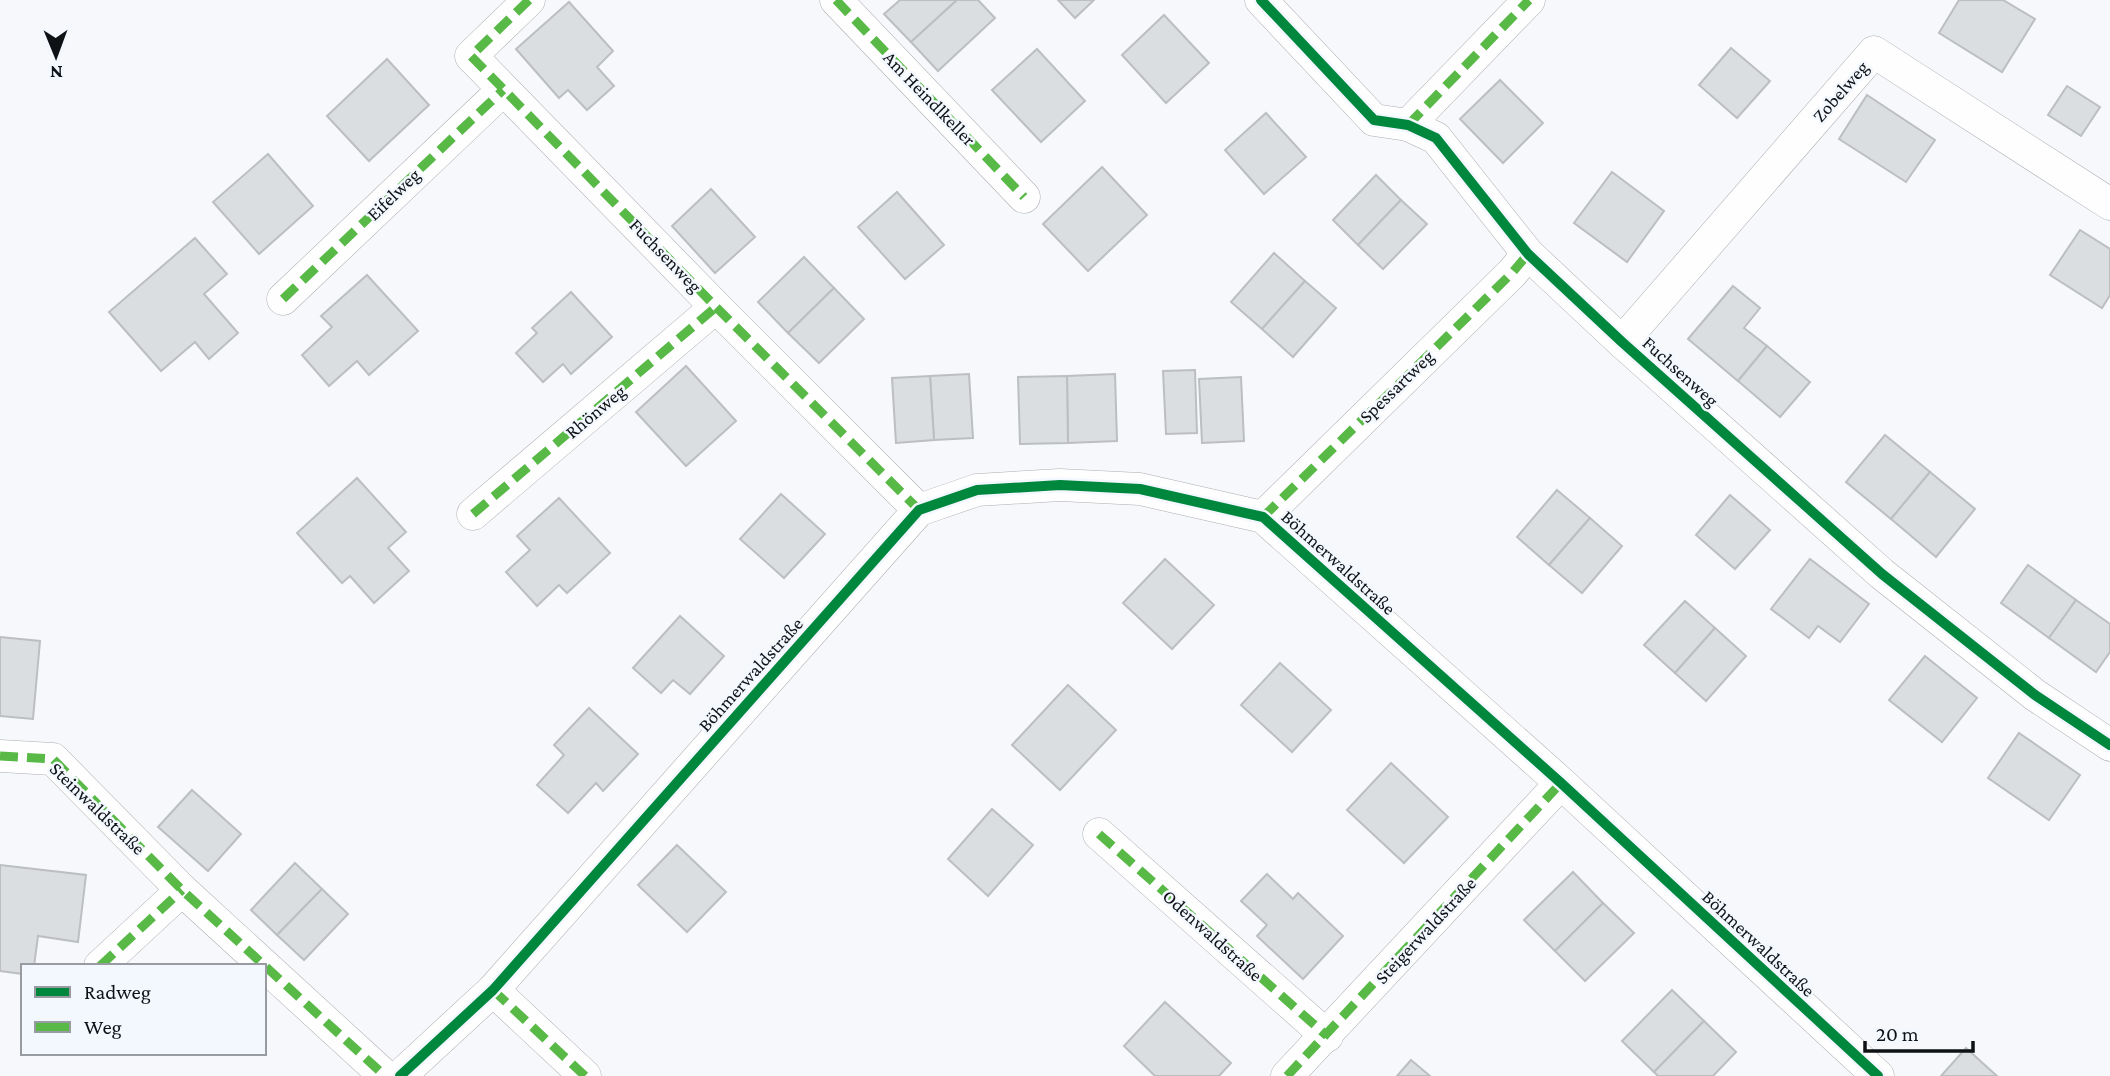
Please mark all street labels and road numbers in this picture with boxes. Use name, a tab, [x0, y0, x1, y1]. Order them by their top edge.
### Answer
street label: Am Heindlkeller	[879, 47, 980, 150]
street label: Zobelweg	[1808, 57, 1872, 126]
street label: Eifelweg	[362, 164, 424, 225]
street label: Fuchsenweg	[625, 214, 706, 297]
street label: Fuchsenweg	[1639, 332, 1723, 411]
street label: Spessartweg	[1355, 346, 1438, 427]
street label: Rhönweg	[561, 380, 630, 442]
street label: Böhmerwaldstraße	[1277, 506, 1400, 619]
street label: Böhmerwaldstraße	[694, 613, 807, 736]
street label: Steinwaldstraße	[46, 758, 150, 859]
street label: Steigerwaldstraße	[1371, 873, 1480, 988]
street label: Odenwaldstraße	[1159, 885, 1267, 986]
street label: Böhmerwaldstraße	[1698, 886, 1819, 1001]

